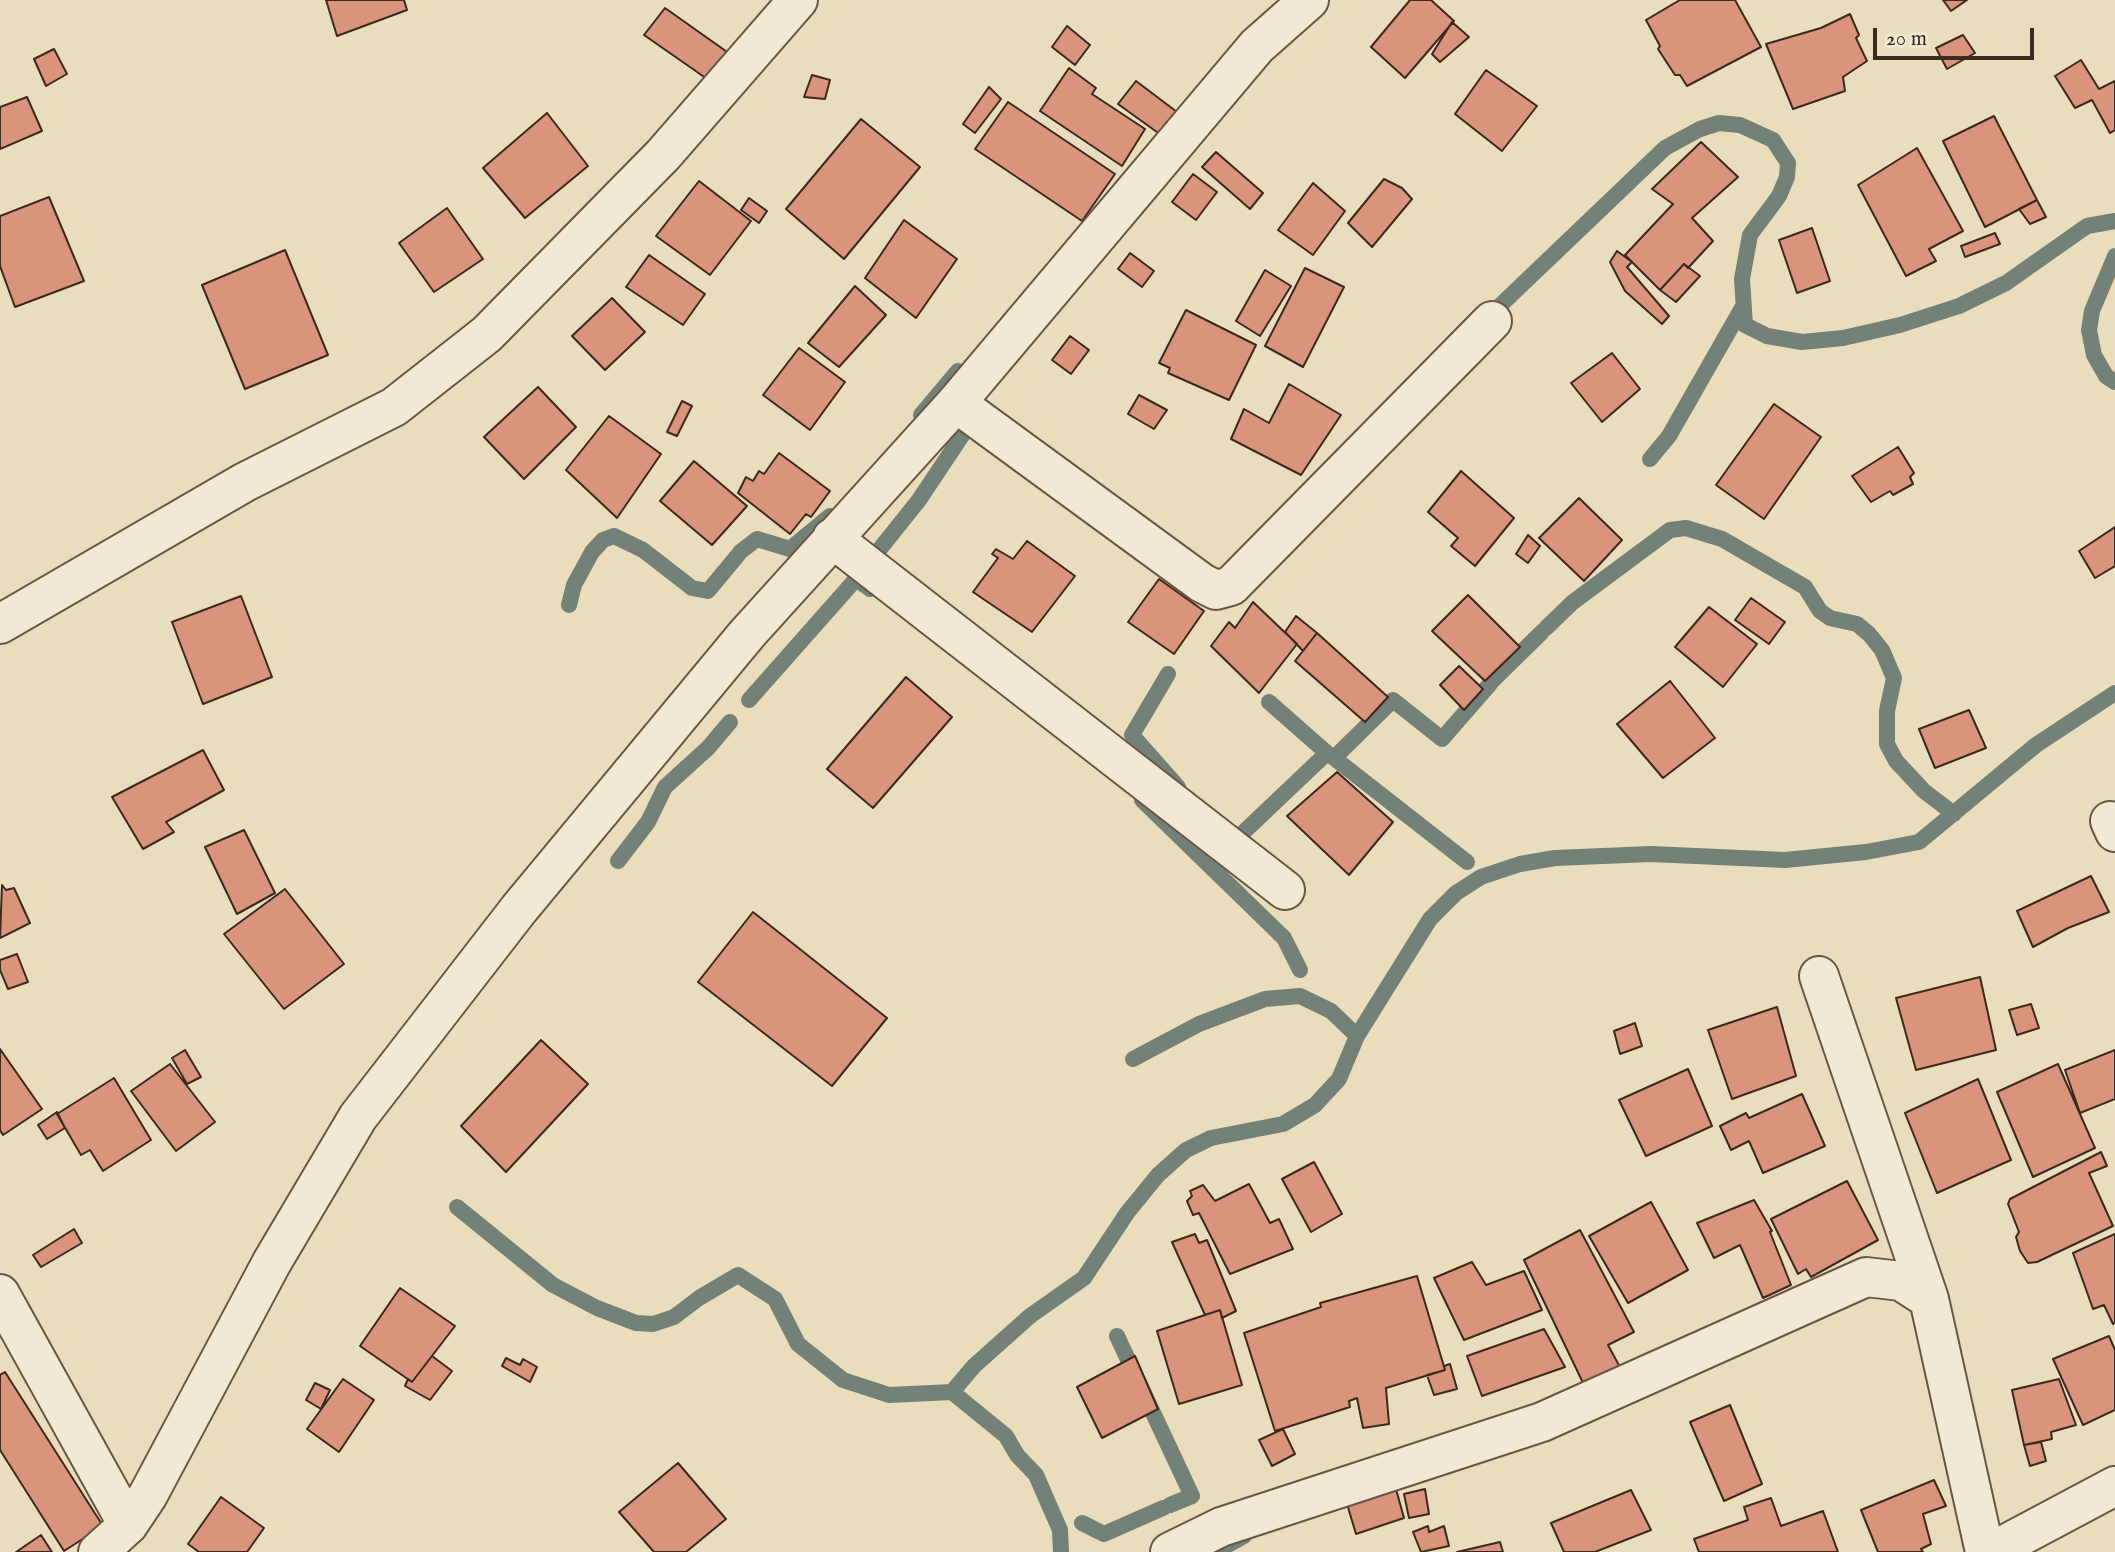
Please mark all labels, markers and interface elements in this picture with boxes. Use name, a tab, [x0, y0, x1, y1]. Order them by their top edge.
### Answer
scale bar	[1877, 14, 2038, 58]
text: 20 m	[1886, 26, 1927, 53]

